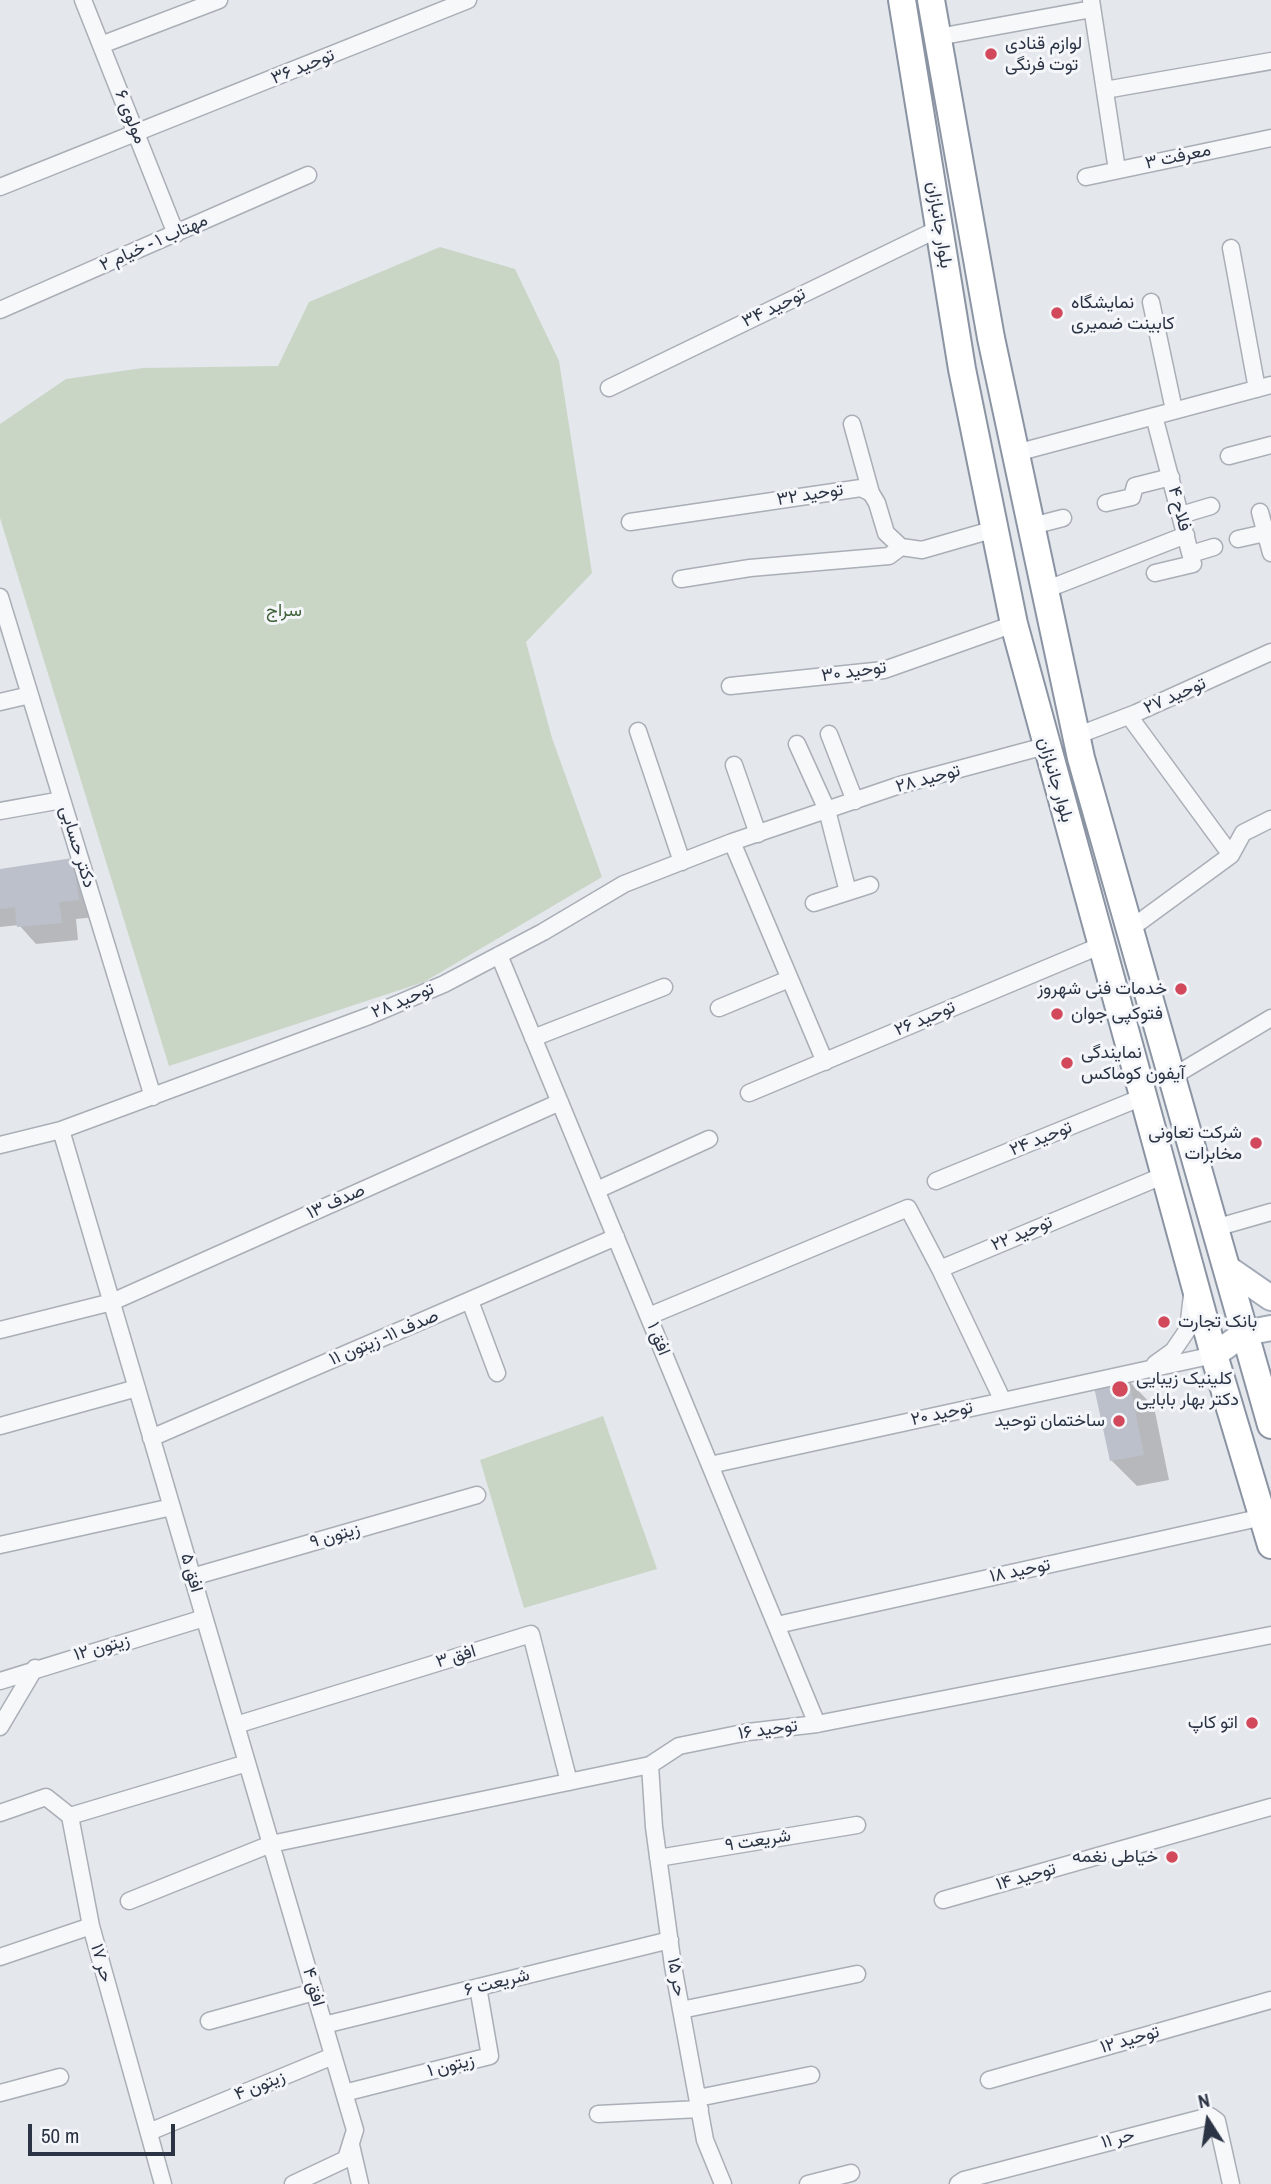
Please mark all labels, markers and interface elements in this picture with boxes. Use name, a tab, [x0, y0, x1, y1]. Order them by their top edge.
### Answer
place label: لوازم قنادی توت فرنگی	[1005, 33, 1082, 76]
street label: توحید ۳۶	[268, 45, 338, 89]
marker: لوازم قنادی توت فرنگی	[983, 46, 999, 62]
street label: مولوی ۶	[109, 87, 151, 147]
street label: معرفت ۳	[1143, 140, 1213, 174]
street label: بلوار جانبازان	[921, 180, 957, 270]
street label: مهتاب ۱ - خیام ۲	[97, 210, 211, 276]
street label: توحید ۳۴	[739, 283, 809, 333]
place label: نمایشگاه کابینت ضمیری	[1071, 292, 1175, 334]
marker: نمایشگاه کابینت ضمیری	[1049, 305, 1065, 321]
street label: توحید ۳۲	[775, 479, 845, 511]
street label: فلاح ۴	[1163, 484, 1195, 534]
park label: سراج	[266, 600, 302, 622]
street label: توحید ۳۰	[820, 657, 888, 687]
street label: توحید ۲۷	[1141, 673, 1209, 719]
street label: بلوار جانبازان	[1033, 735, 1077, 825]
street label: توحید ۲۸	[893, 760, 963, 798]
street label: دکتر حسابی	[54, 803, 100, 891]
street label: توحید ۲۸	[368, 978, 438, 1024]
place label: خدمات فنی شهروز	[1037, 978, 1167, 1000]
marker: خدمات فنی شهروز	[1173, 981, 1189, 997]
street label: توحید ۲۶	[891, 997, 959, 1041]
place label: فتوکپی جوان	[1071, 1003, 1163, 1025]
marker: فتوکپی جوان	[1049, 1006, 1065, 1022]
place label: نمایندگی آیفون کوماکس	[1081, 1042, 1185, 1084]
marker: نمایندگی آیفون کوماکس	[1059, 1055, 1075, 1071]
street label: توحید ۲۴	[1007, 1117, 1075, 1161]
place label: شرکت تعاونی مخابرات	[1148, 1122, 1242, 1164]
marker: شرکت تعاونی مخابرات	[1248, 1135, 1264, 1151]
street label: صدف ۱۳	[304, 1180, 368, 1224]
street label: توحید ۲۲	[988, 1211, 1056, 1257]
street label: صدف ۱۱- زیتون ۱۱	[326, 1305, 442, 1371]
place label: بانک تجارت	[1178, 1311, 1257, 1333]
marker: بانک تجارت	[1156, 1314, 1172, 1330]
street label: افق ۱	[642, 1319, 674, 1359]
place label: کلینیک زیبایی دکتر بهار بابایی	[1136, 1368, 1239, 1410]
marker: کلینیک زیبایی دکتر بهار بابایی	[1110, 1379, 1130, 1399]
street label: توحید ۲۰	[909, 1397, 975, 1431]
place label: ساختمان توحید	[995, 1410, 1105, 1432]
marker: ساختمان توحید	[1111, 1413, 1127, 1429]
street label: زیتون ۹	[307, 1519, 363, 1553]
street label: افق ۵	[175, 1551, 207, 1595]
street label: توحید ۱۸	[988, 1554, 1052, 1588]
street label: زیتون ۱۲	[72, 1630, 132, 1666]
street label: افق ۳	[433, 1641, 479, 1673]
place label: اتو کاپ	[1188, 1712, 1238, 1734]
street label: توحید ۱۶	[737, 1715, 799, 1745]
marker: اتو کاپ	[1244, 1715, 1260, 1731]
street label: شریعت ۹	[723, 1825, 793, 1857]
place label: خیاطی نغمه	[1072, 1846, 1158, 1868]
marker: خیاطی نغمه	[1164, 1849, 1180, 1865]
street label: توحید ۱۴	[994, 1858, 1058, 1896]
street label: حر ۱۷	[85, 1941, 117, 1985]
street label: حر ۱۵	[662, 1956, 690, 1998]
street label: شریعت ۶	[462, 1964, 532, 2002]
street label: افق ۴	[297, 1965, 329, 2009]
street label: توحید ۱۲	[1098, 2021, 1162, 2059]
street label: زیتون ۱	[425, 2050, 477, 2082]
street label: زیتون ۴	[231, 2066, 289, 2106]
north arrow	[1173, 2086, 1243, 2156]
text: N	[1195, 2087, 1212, 2114]
scale bar	[32, 2110, 178, 2154]
text: 50 m	[41, 2121, 79, 2150]
street label: حر ۱۱	[1099, 2124, 1137, 2154]

